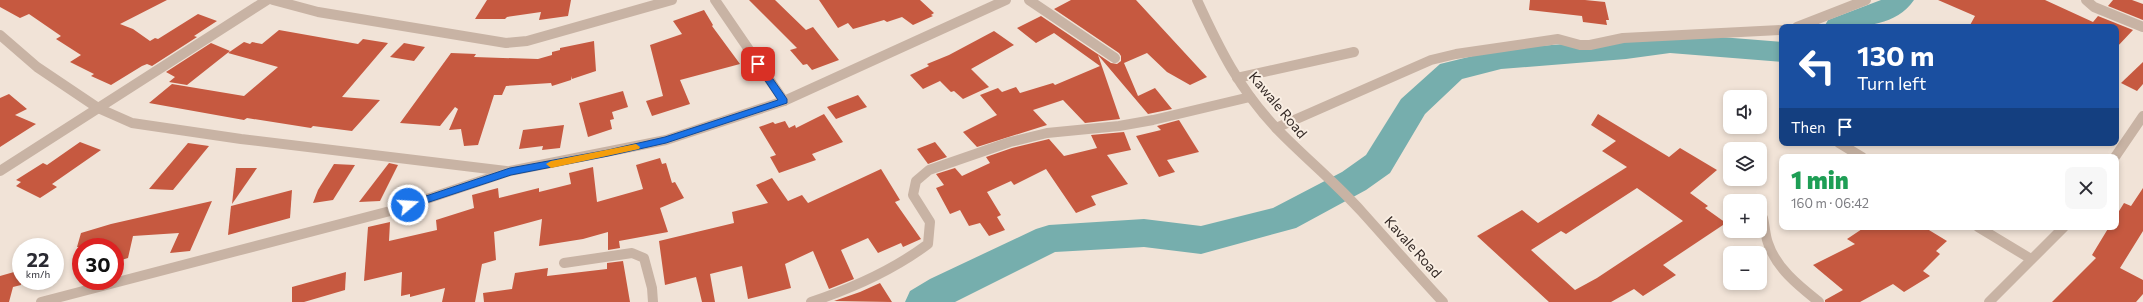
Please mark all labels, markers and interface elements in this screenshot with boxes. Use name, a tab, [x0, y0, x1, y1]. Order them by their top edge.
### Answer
text: 130 m	[1857, 38, 1934, 72]
icon: left	[1791, 40, 1843, 92]
pin	[741, 47, 775, 81]
icon: arrive	[747, 53, 769, 75]
street label: Kawale Road	[1246, 68, 1311, 141]
text: Turn left	[1857, 72, 1926, 94]
map controls	[1723, 90, 1767, 290]
button: sound	[1723, 90, 1767, 134]
icon: arrive	[1834, 116, 1856, 138]
text: Then	[1791, 118, 1826, 136]
button: layers	[1723, 142, 1767, 186]
text: 1 min	[1791, 165, 1849, 194]
button: close	[2065, 167, 2107, 209]
position arrow	[387, 184, 429, 226]
button: +	[1723, 194, 1767, 238]
text: 160 m · 06:42	[1791, 195, 1869, 211]
street label: Kavale Road	[1381, 212, 1446, 281]
speed limit sign: 30	[72, 238, 124, 290]
button: −	[1723, 246, 1767, 290]
text: 22	[27, 247, 49, 271]
text: km/h	[26, 268, 50, 280]

